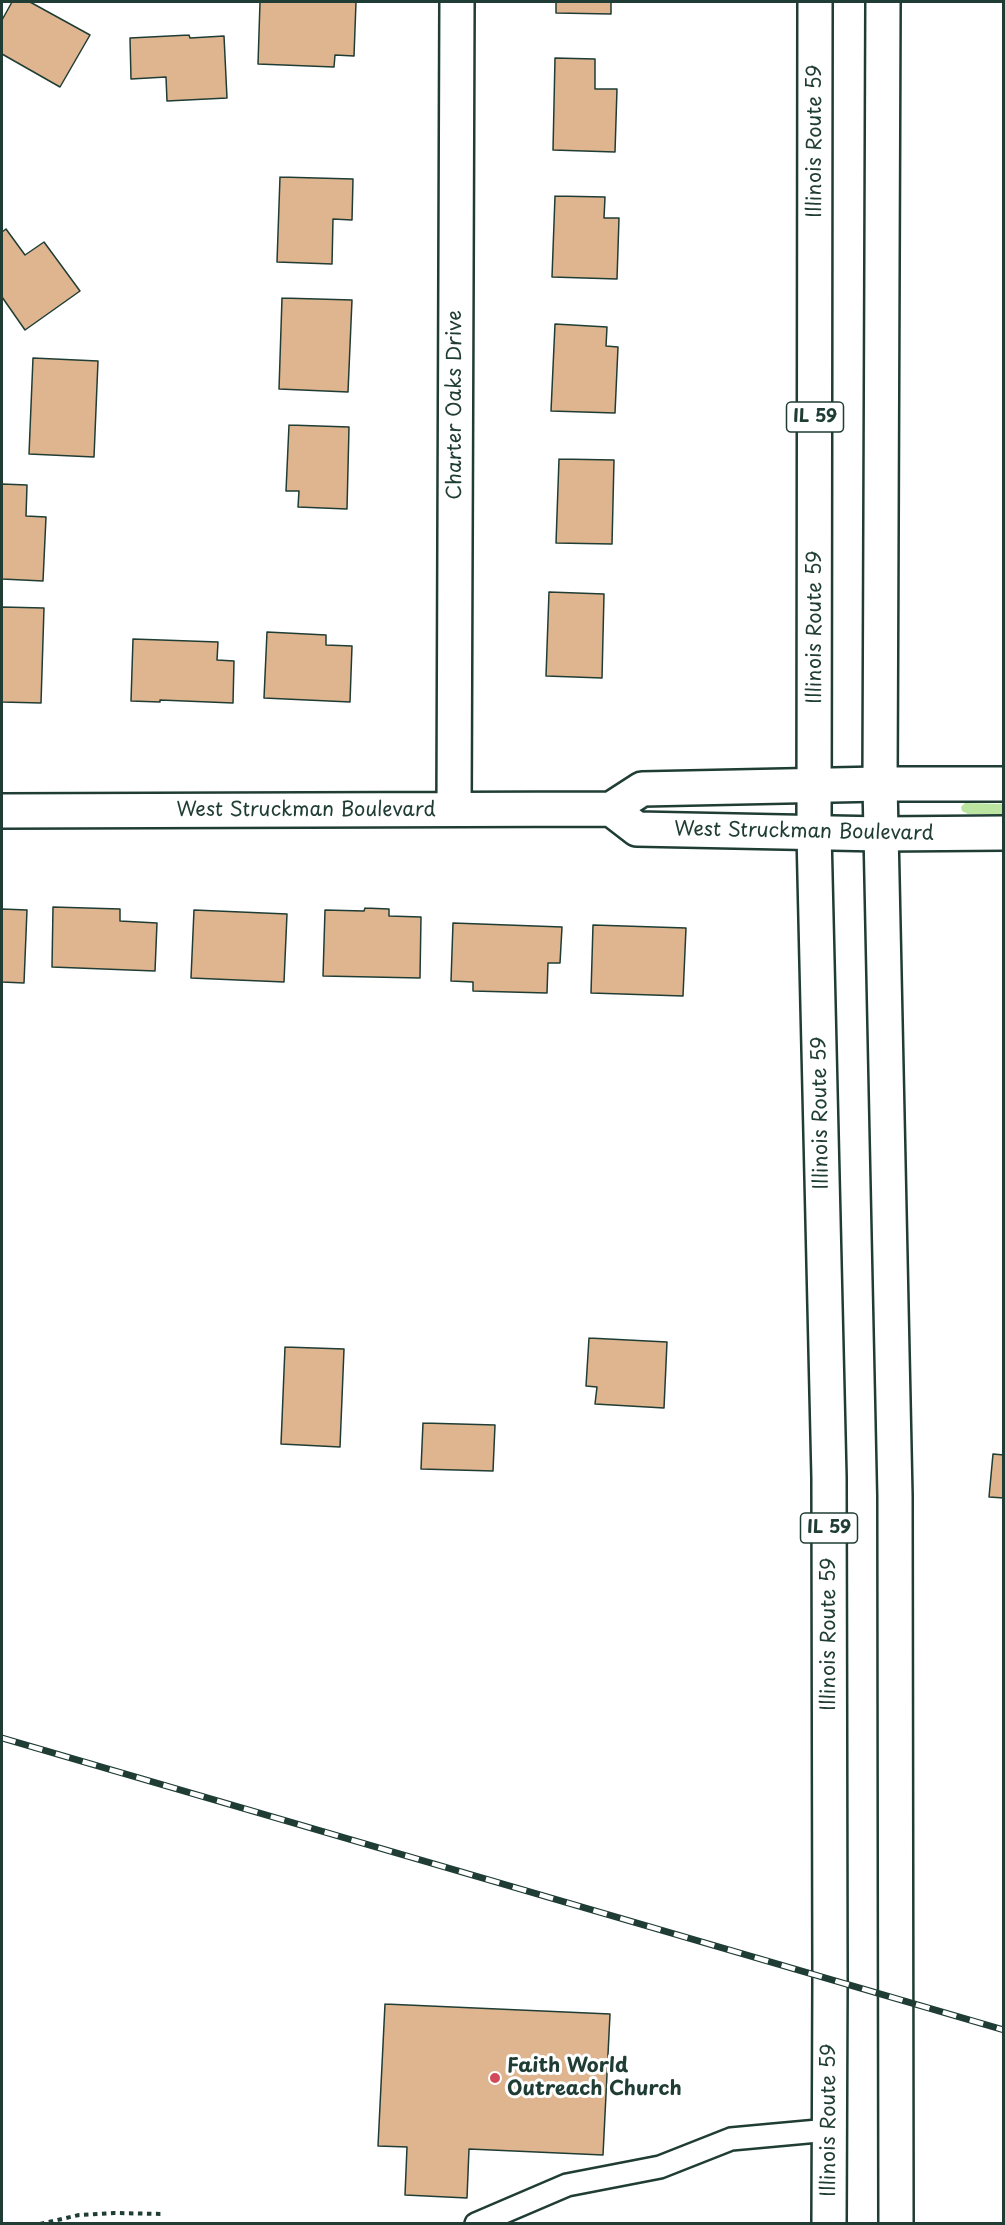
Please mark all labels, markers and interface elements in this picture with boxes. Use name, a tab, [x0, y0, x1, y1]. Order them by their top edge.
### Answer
street label: Illinois Route 59	[803, 64, 827, 218]
street label: Charter Oaks Drive	[443, 310, 467, 500]
road number: IL 59	[786, 402, 844, 432]
street label: Illinois Route 59	[803, 550, 827, 704]
street label: West Struckman Boulevard	[176, 798, 436, 822]
street label: West Struckman Boulevard	[674, 818, 934, 846]
street label: Illinois Route 59	[808, 1036, 834, 1190]
road number: IL 59	[800, 1513, 858, 1543]
street label: Illinois Route 59	[817, 1557, 841, 1711]
street label: Illinois Route 59	[817, 2043, 841, 2197]
place label: Faith World Outreach Church	[507, 2054, 682, 2101]
marker: Faith World Outreach Church	[488, 2071, 502, 2085]

